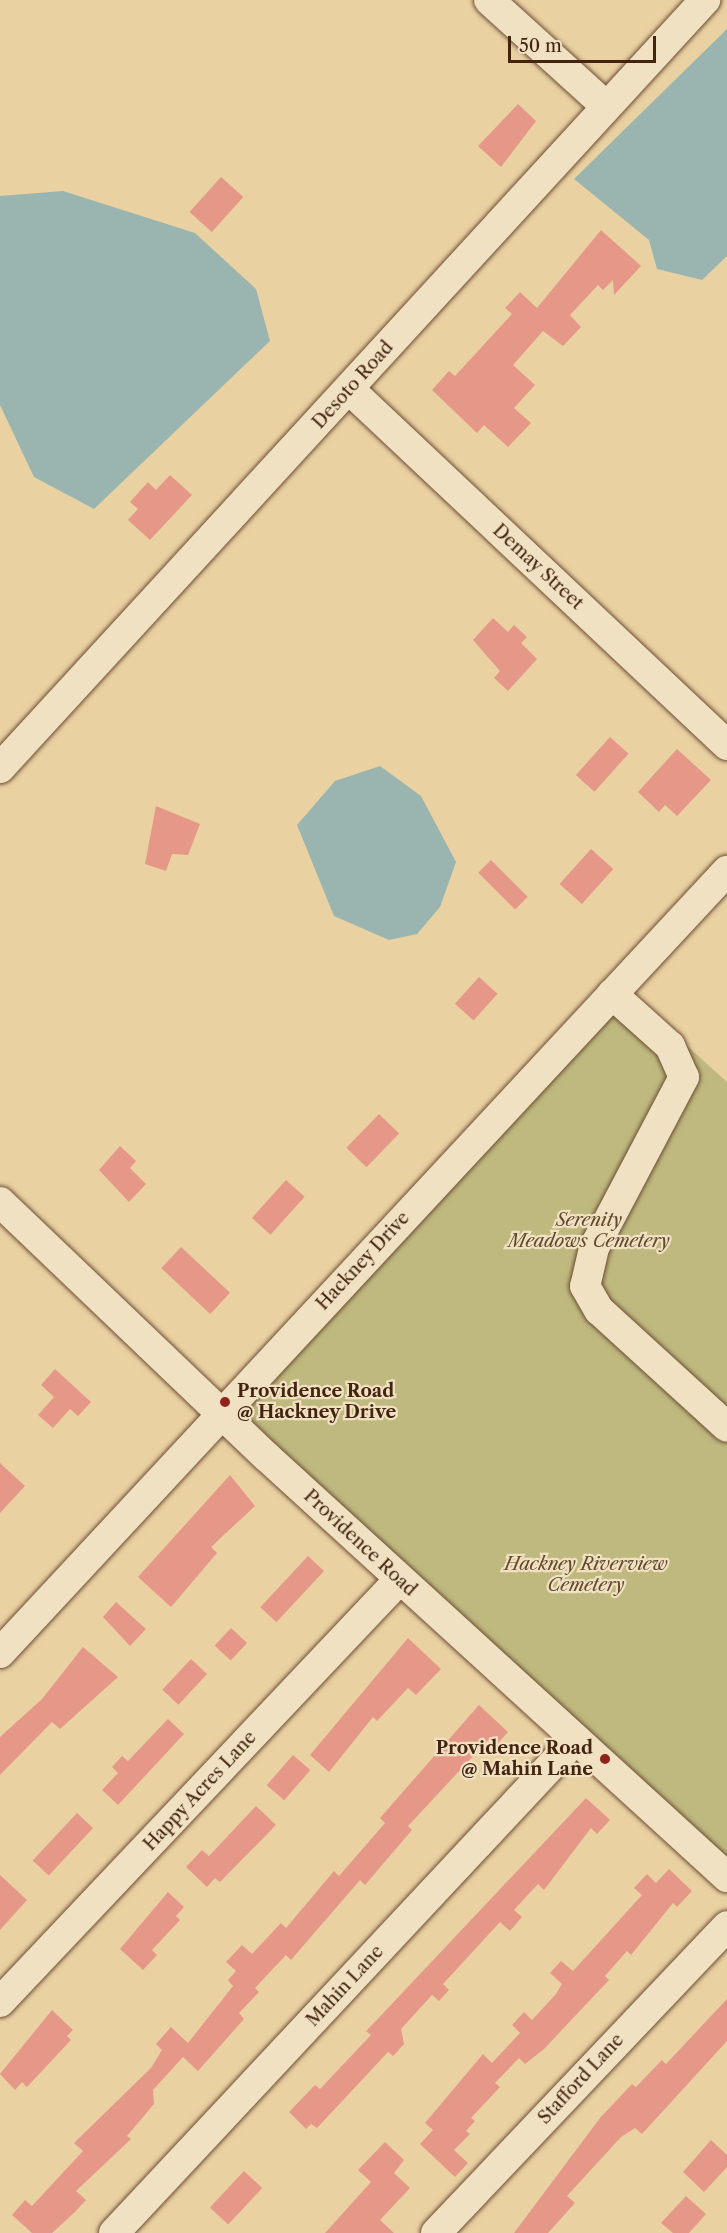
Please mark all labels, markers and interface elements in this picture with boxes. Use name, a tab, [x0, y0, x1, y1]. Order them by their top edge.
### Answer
scale bar	[511, 24, 660, 62]
text: 50 m	[519, 35, 562, 57]
street label: Desoto Road	[308, 337, 398, 433]
street label: Demay Street	[488, 519, 588, 615]
street label: Hackney Drive	[312, 1207, 414, 1315]
park label: Serenity Meadows Cemetery	[508, 1210, 670, 1252]
place label: Providence Road @ Hackney Drive	[237, 1381, 397, 1424]
marker: Providence Road @ Hackney Drive	[218, 1395, 232, 1409]
street label: Providence Road	[299, 1485, 421, 1601]
park label: Hackney Riverview Cemetery	[504, 1554, 668, 1596]
street label: Happy Acres Lane	[139, 1726, 261, 1856]
place label: Providence Road @ Mahin Lane	[436, 1738, 593, 1780]
marker: Providence Road @ Mahin Lane	[598, 1752, 612, 1766]
street label: Mahin Lane	[302, 1941, 388, 2031]
street label: Stafford Lane	[534, 2029, 628, 2129]

